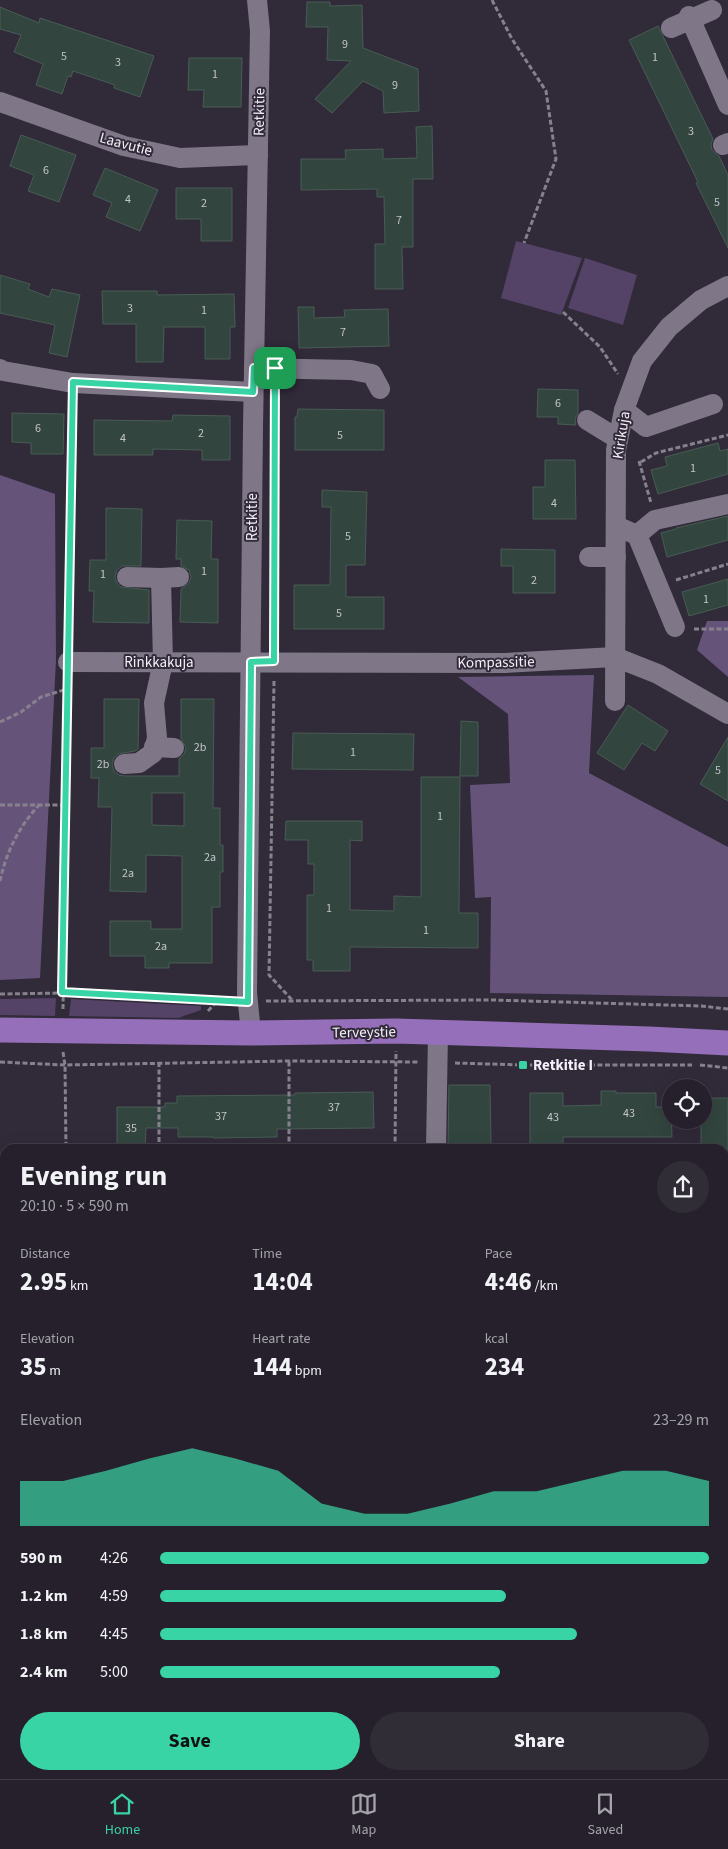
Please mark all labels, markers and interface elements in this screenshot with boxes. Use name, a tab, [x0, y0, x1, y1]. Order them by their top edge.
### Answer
house number: 9	[342, 36, 348, 53]
house number: 5	[61, 48, 67, 65]
house number: 1	[652, 49, 658, 66]
house number: 3	[115, 54, 121, 71]
house number: 1	[212, 66, 218, 83]
house number: 9	[392, 77, 398, 94]
street label: Retkitie	[249, 88, 270, 136]
house number: 3	[688, 123, 694, 140]
street label: Laavutie	[97, 127, 155, 162]
house number: 6	[43, 162, 49, 179]
house number: 4	[125, 191, 131, 208]
house number: 5	[714, 194, 720, 211]
house number: 2	[201, 195, 207, 212]
house number: 7	[396, 212, 402, 229]
house number: 3	[127, 300, 133, 317]
house number: 1	[201, 302, 207, 319]
house number: 7	[340, 324, 346, 341]
pin	[254, 347, 296, 389]
icon: arrive	[261, 354, 289, 382]
house number: 6	[555, 395, 561, 412]
street label: Kirikuja	[607, 410, 636, 460]
house number: 6	[35, 420, 41, 437]
house number: 2	[198, 425, 204, 442]
house number: 5	[337, 427, 343, 444]
house number: 4	[120, 430, 126, 447]
house number: 1	[690, 460, 696, 477]
street label: Retkitie	[242, 493, 263, 541]
house number: 4	[551, 495, 557, 512]
house number: 5	[345, 528, 351, 545]
house number: 1	[201, 563, 207, 580]
house number: 1	[100, 566, 106, 583]
house number: 2	[531, 572, 537, 589]
house number: 1	[703, 591, 709, 608]
house number: 5	[336, 605, 342, 622]
street label: Kompassitie	[457, 651, 535, 674]
street label: Rinkkakuja	[124, 652, 194, 673]
house number: 2b	[194, 739, 207, 756]
house number: 1	[350, 744, 356, 761]
house number: 2b	[97, 756, 110, 773]
house number: 5	[715, 762, 721, 779]
house number: 1	[437, 808, 443, 825]
house number: 2a	[204, 849, 216, 866]
house number: 2a	[122, 865, 134, 882]
house number: 1	[326, 900, 332, 917]
house number: 1	[423, 922, 429, 939]
house number: 2a	[155, 938, 167, 955]
street label: Terveystie	[332, 1021, 396, 1044]
place label: Retkitie I	[533, 1055, 593, 1076]
marker: Retkitie I	[517, 1059, 529, 1071]
map controls	[662, 1079, 712, 1129]
button: locate	[662, 1079, 712, 1129]
house number: 37	[328, 1099, 340, 1116]
house number: 43	[623, 1105, 635, 1122]
house number: 37	[215, 1108, 227, 1125]
house number: 43	[547, 1109, 559, 1126]
house number: 35	[125, 1120, 137, 1137]
text: Evening run	[20, 1156, 167, 1196]
button: share	[657, 1161, 709, 1213]
text: 20:10 · 5 × 590 m	[20, 1195, 129, 1217]
text: Distance	[20, 1244, 70, 1264]
text: Time	[252, 1244, 282, 1264]
text: Pace	[485, 1244, 512, 1264]
text: 2.95	[20, 1264, 67, 1300]
text: 14:04	[252, 1264, 313, 1300]
text: 4:46	[485, 1264, 532, 1300]
text: km	[67, 1276, 88, 1296]
text: /km	[532, 1276, 558, 1296]
text: Elevation	[20, 1329, 75, 1349]
text: Heart rate	[252, 1329, 311, 1349]
text: kcal	[485, 1329, 508, 1349]
text: 35	[20, 1349, 46, 1385]
text: 144	[252, 1349, 292, 1385]
text: 234	[485, 1349, 524, 1385]
text: m	[46, 1361, 61, 1381]
text: bpm	[292, 1361, 322, 1381]
text: Elevation	[20, 1409, 82, 1431]
text: 23–29 m	[653, 1409, 709, 1431]
text: 590 m	[20, 1547, 62, 1569]
text: 4:26	[100, 1547, 128, 1569]
text: 1.2 km	[20, 1585, 67, 1607]
text: 4:59	[100, 1585, 128, 1607]
text: 1.8 km	[20, 1623, 67, 1645]
text: 4:45	[100, 1623, 128, 1645]
text: 2.4 km	[20, 1661, 67, 1683]
text: 5:00	[100, 1661, 128, 1683]
button: Save	[20, 1712, 360, 1770]
button: Share	[370, 1712, 709, 1770]
tab: Home	[105, 1790, 140, 1840]
tab: Map	[350, 1790, 378, 1840]
tab: Saved	[587, 1790, 623, 1840]

